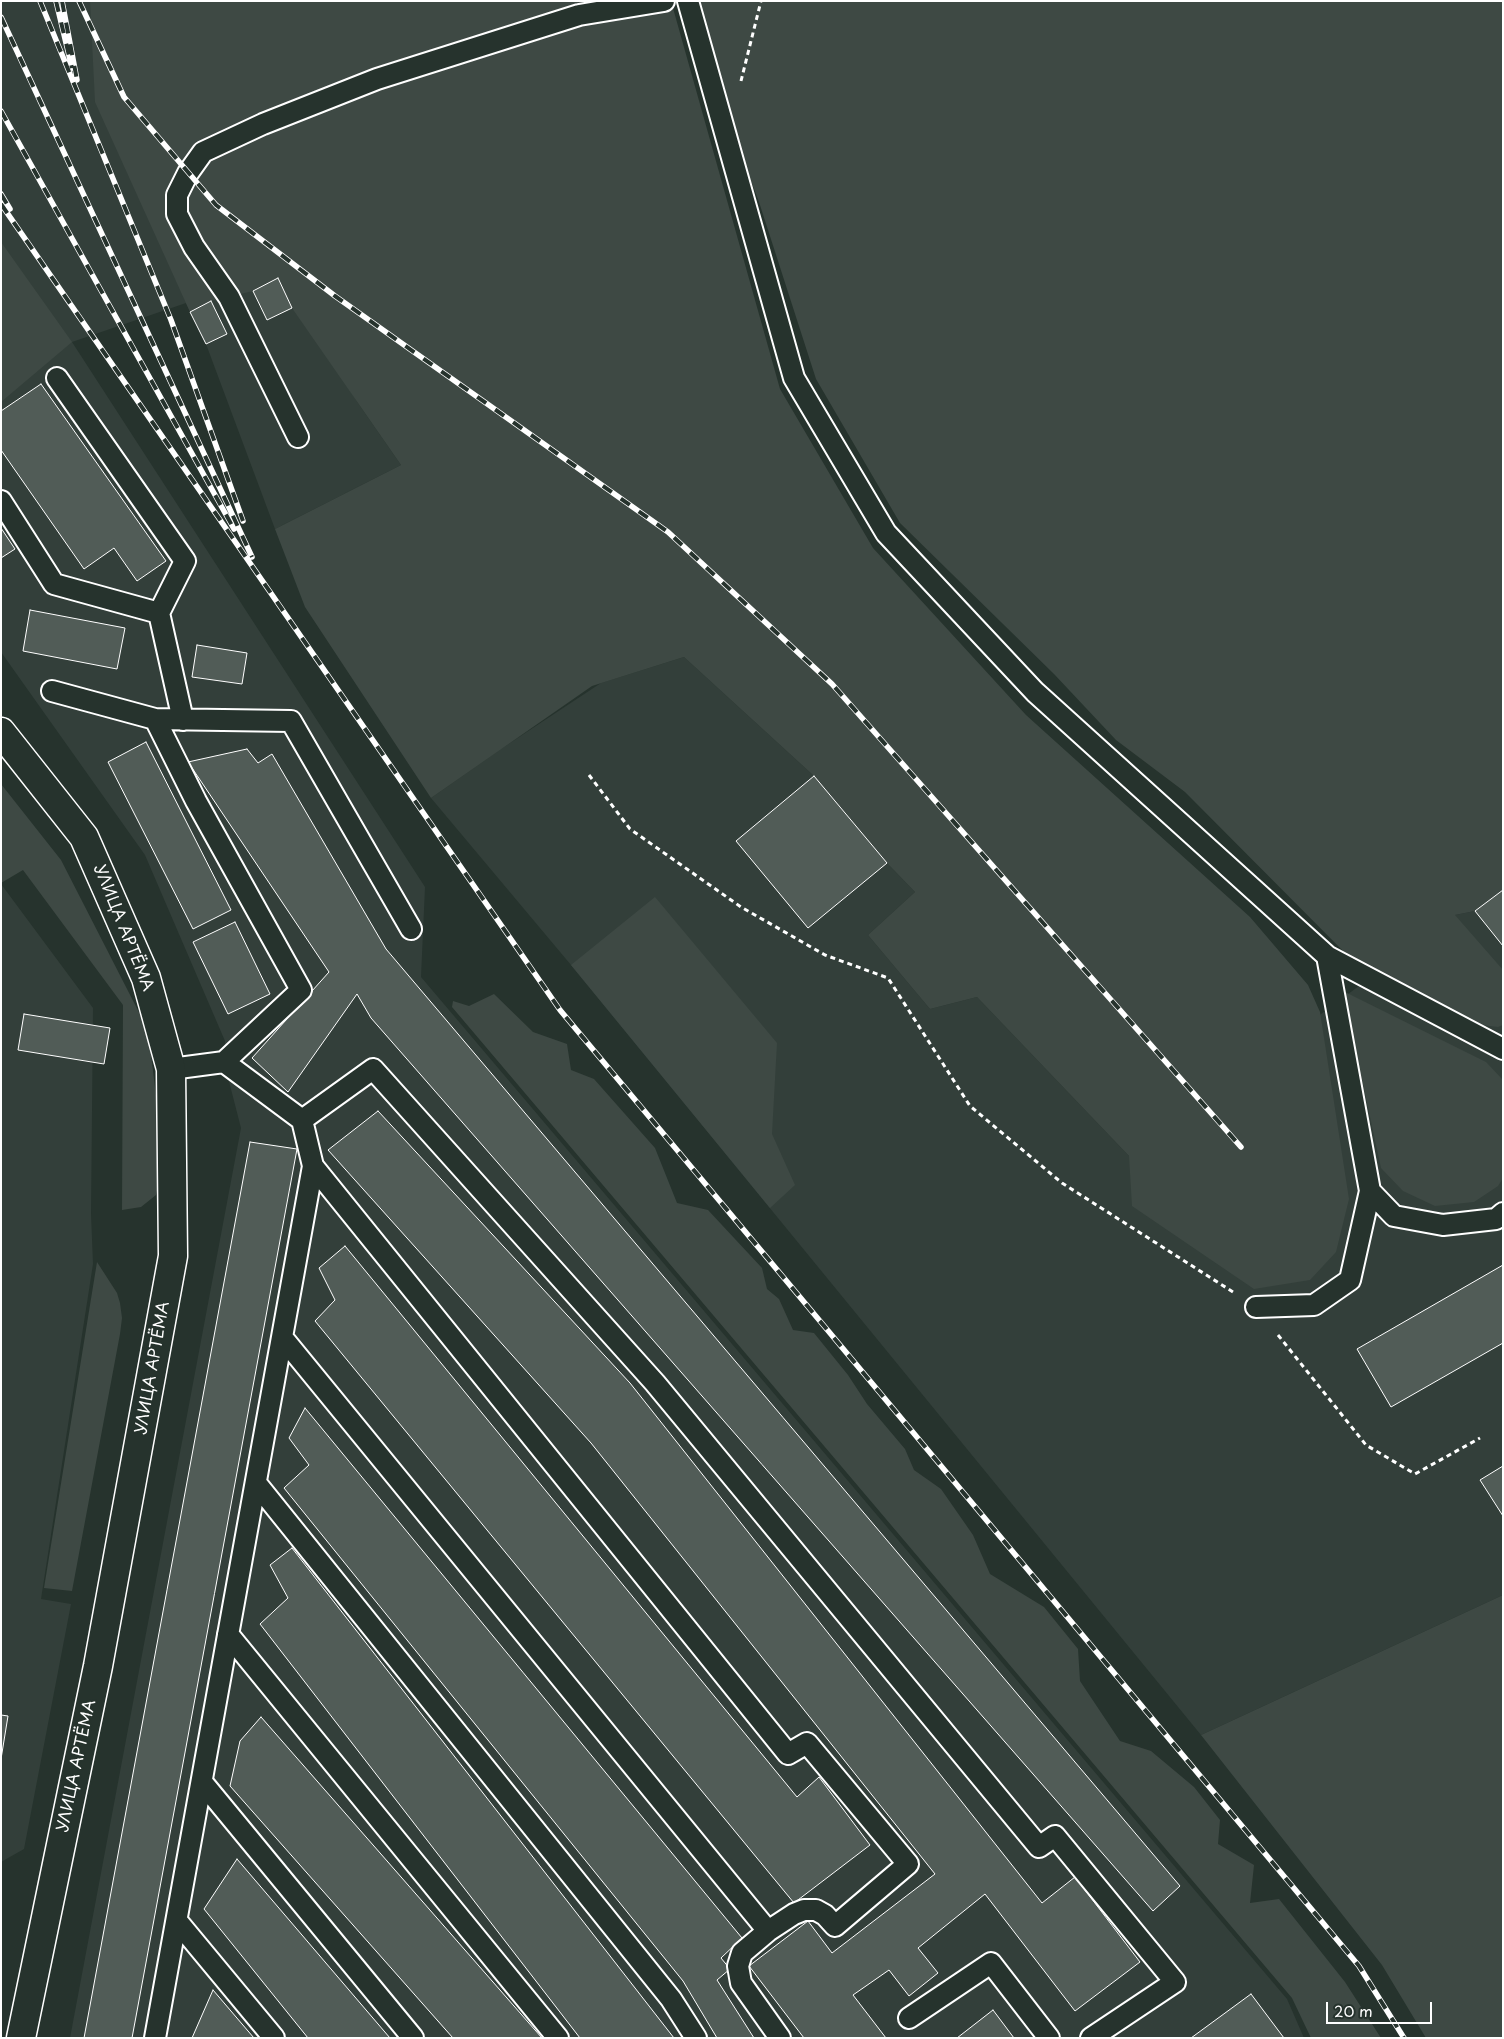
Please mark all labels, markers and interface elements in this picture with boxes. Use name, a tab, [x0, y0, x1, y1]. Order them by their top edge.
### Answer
street label: УЛИЦА АРТЁМА	[89, 862, 157, 994]
street label: УЛИЦА АРТЁМА	[132, 1300, 174, 1436]
street label: УЛИЦА АРТЁМА	[54, 1698, 100, 1834]
scale bar	[1329, 1992, 1435, 2024]
text: 20 m	[1334, 1999, 1373, 2022]

